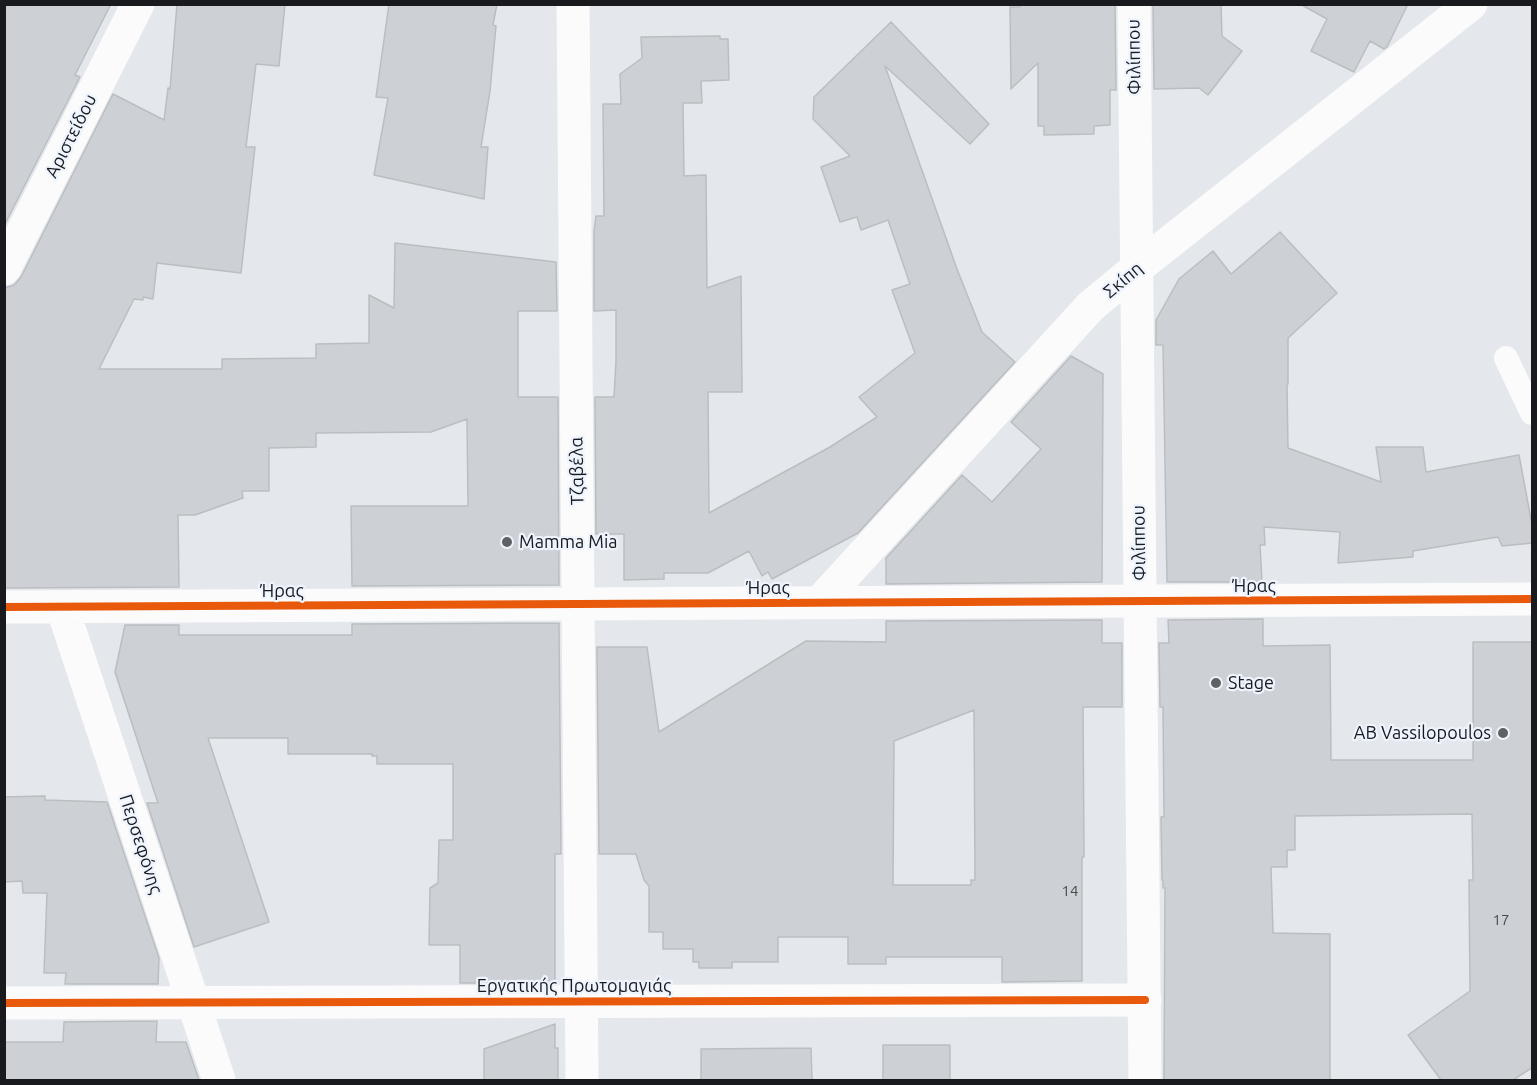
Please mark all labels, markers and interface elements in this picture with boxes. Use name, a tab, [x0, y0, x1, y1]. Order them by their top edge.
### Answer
street label: Φιλίππου	[1123, 19, 1145, 95]
street label: Αριστείδου	[41, 90, 101, 182]
street label: Σκίπη	[1099, 257, 1147, 303]
street label: Τζαβέλα	[566, 437, 588, 505]
street label: Φιλίππου	[1128, 505, 1150, 581]
place label: Mamma Mia	[519, 531, 618, 553]
marker: Mamma Mia	[500, 535, 514, 549]
street label: Ήρας	[1232, 575, 1276, 597]
street label: Ήρας	[746, 577, 790, 599]
street label: Ήρας	[260, 580, 304, 602]
place label: Stage	[1228, 672, 1274, 694]
marker: Stage	[1209, 676, 1223, 690]
place label: AB Vassilopoulos	[1354, 722, 1491, 744]
marker: AB Vassilopoulos	[1496, 726, 1510, 740]
street label: Περσεφόνης	[115, 792, 167, 896]
house number: 14	[1062, 882, 1078, 900]
house number: 17	[1493, 911, 1509, 929]
street label: Εργατικής Πρωτομαγιάς	[477, 975, 671, 997]

